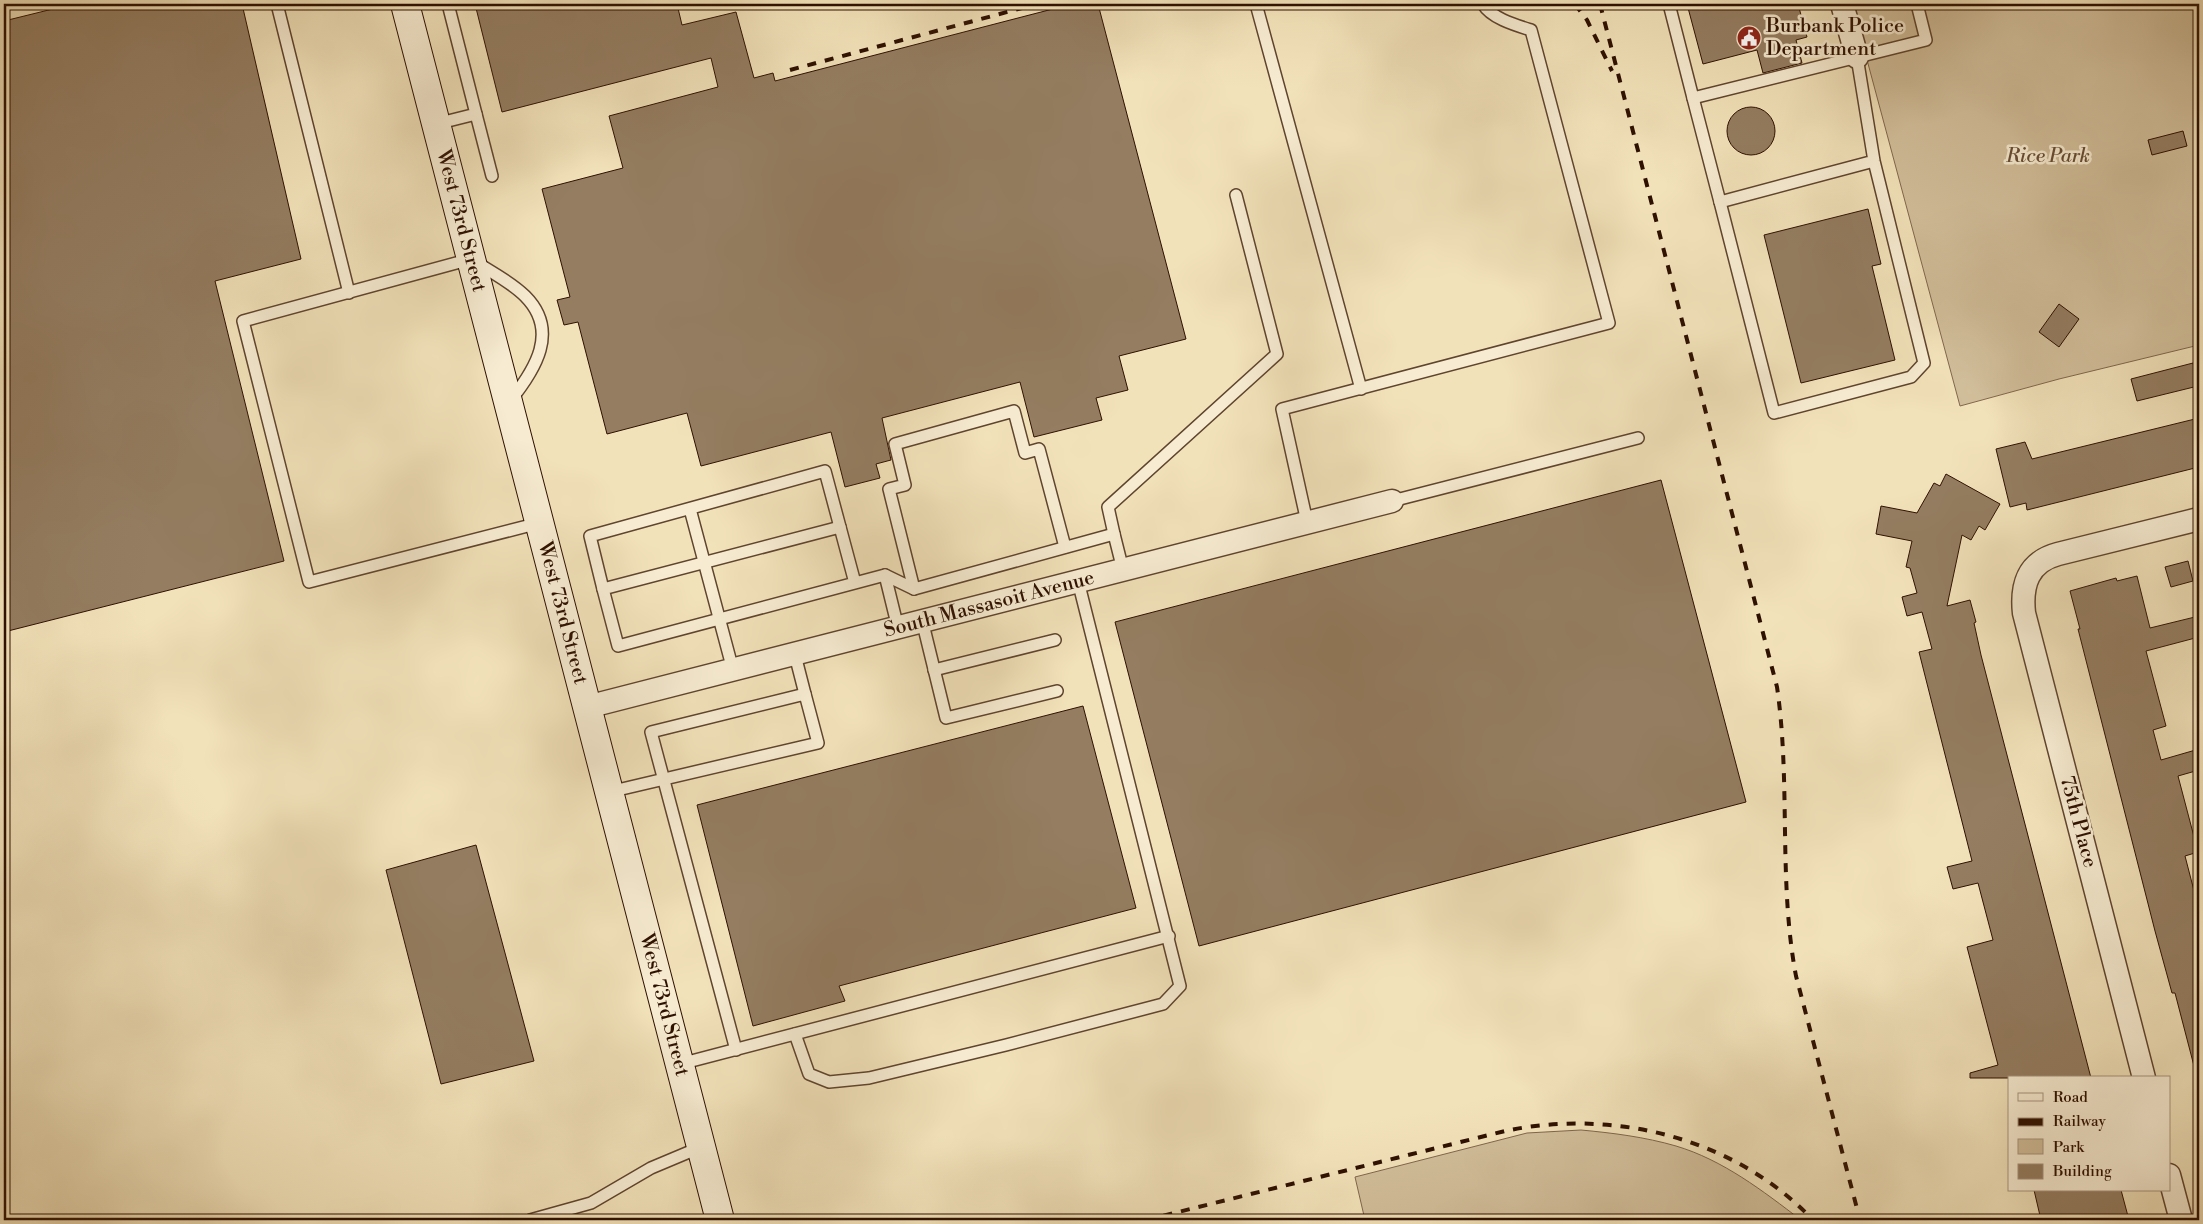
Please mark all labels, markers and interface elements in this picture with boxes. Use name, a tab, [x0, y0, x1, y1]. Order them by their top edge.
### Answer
place label: Burbank Police Department	[1765, 14, 1904, 62]
public building icon: Burbank Police Department	[1736, 25, 1762, 51]
park label: Rice Park	[2005, 144, 2090, 169]
street label: West 73rd Street	[430, 146, 492, 295]
street label: West 73rd Street	[532, 538, 593, 687]
street label: South Massasoit Avenue	[881, 565, 1097, 643]
street label: 75th Place	[2054, 773, 2102, 871]
street label: West 73rd Street	[634, 930, 695, 1079]
legend	[2008, 1076, 2170, 1192]
text: Road	[2053, 1088, 2088, 1107]
text: Railway	[2053, 1112, 2107, 1131]
text: Park	[2053, 1138, 2085, 1157]
text: Building	[2052, 1162, 2112, 1181]

